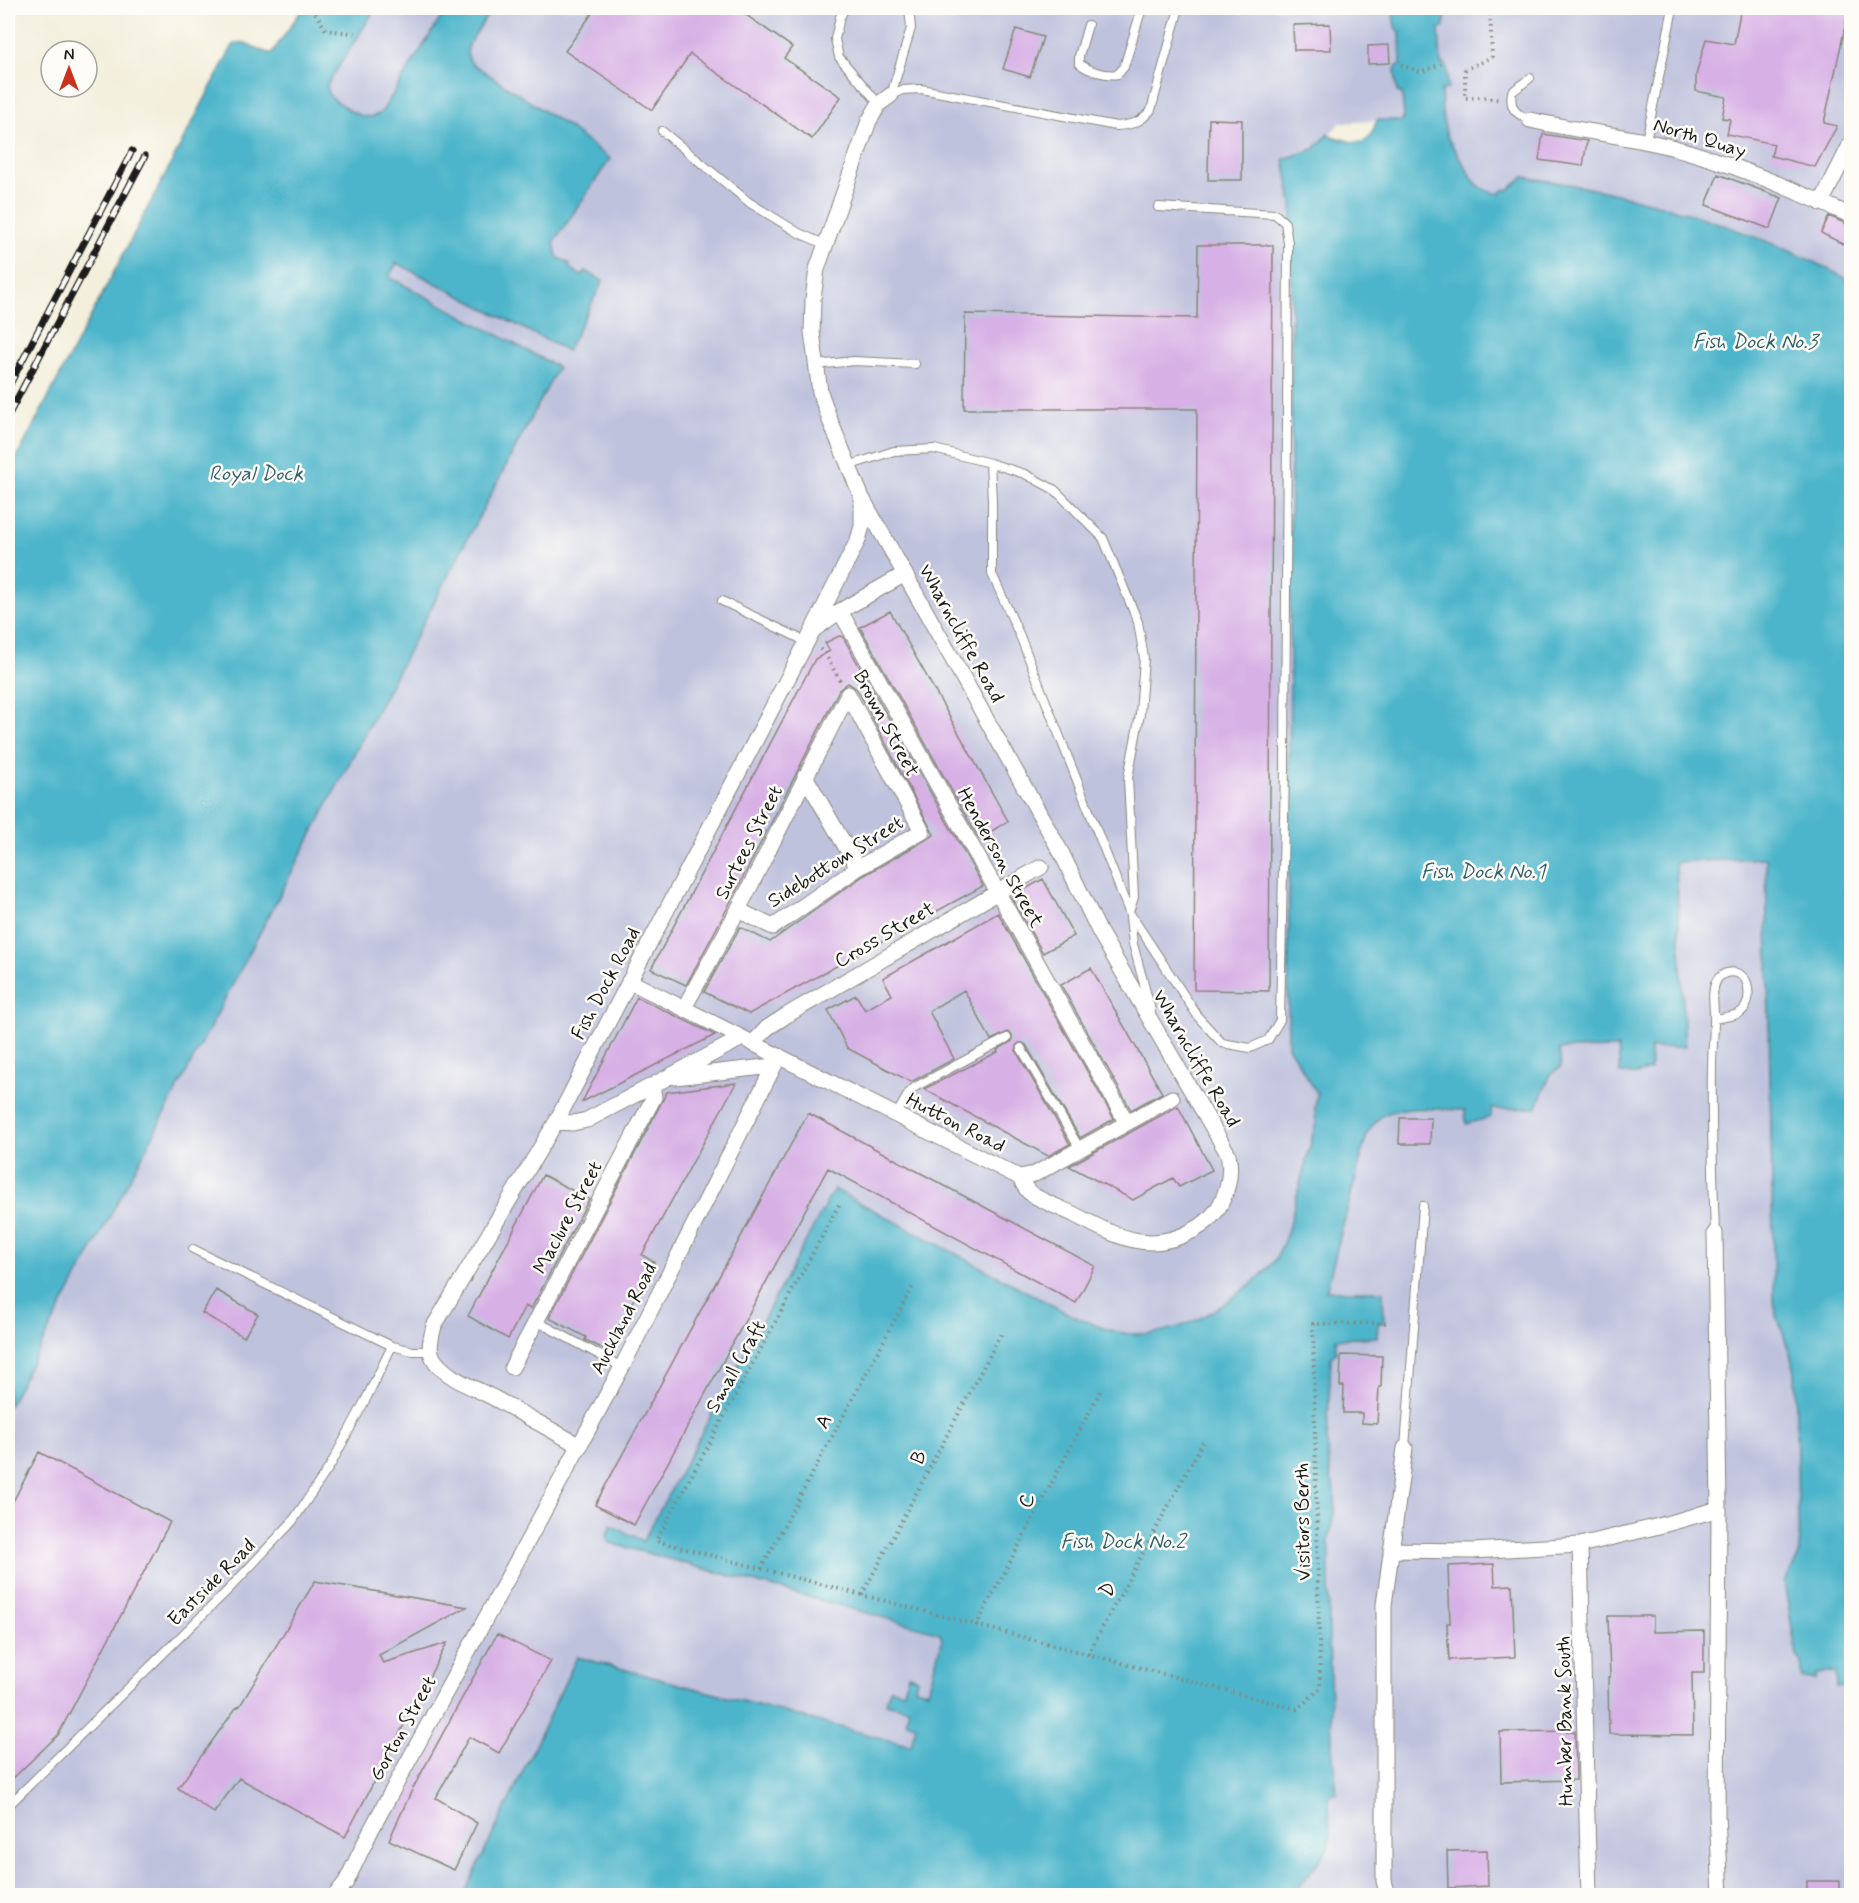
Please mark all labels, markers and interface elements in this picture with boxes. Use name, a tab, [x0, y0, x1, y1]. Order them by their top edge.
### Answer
north arrow	[39, 39, 99, 99]
text: N	[64, 45, 74, 66]
street label: North Quay	[1650, 112, 1749, 165]
water label: Fish Dock No.3	[1693, 328, 1821, 356]
water label: Royal Dock	[209, 460, 303, 488]
street label: Wharncliffe Road	[911, 560, 1010, 708]
street label: Brown Street	[846, 666, 925, 782]
street label: Surtees Street	[709, 781, 790, 904]
street label: Henderson Street	[950, 783, 1050, 933]
street label: Sidebottom Street	[763, 810, 909, 915]
water label: Fish Dock No.1	[1421, 858, 1547, 886]
street label: Cross Street	[830, 896, 940, 975]
street label: Fish Dock Road	[565, 923, 647, 1045]
street label: Wharncliffe Road	[1145, 985, 1246, 1132]
street label: Hutton Road	[901, 1087, 1010, 1160]
street label: Maclure Street	[527, 1156, 609, 1279]
street label: Auckland Road	[585, 1258, 664, 1379]
street label: Small Craft	[700, 1315, 773, 1418]
street label: A	[809, 1410, 839, 1434]
street label: B	[904, 1446, 934, 1470]
street label: Visitors Berth	[1289, 1463, 1318, 1581]
street label: C	[1012, 1488, 1043, 1513]
water label: Fish Dock No.2	[1060, 1528, 1188, 1556]
street label: Eastside Road	[162, 1533, 262, 1633]
street label: D	[1093, 1577, 1123, 1602]
street label: Humber Bank South	[1551, 1635, 1580, 1807]
street label: Gorton Street	[363, 1671, 443, 1786]

